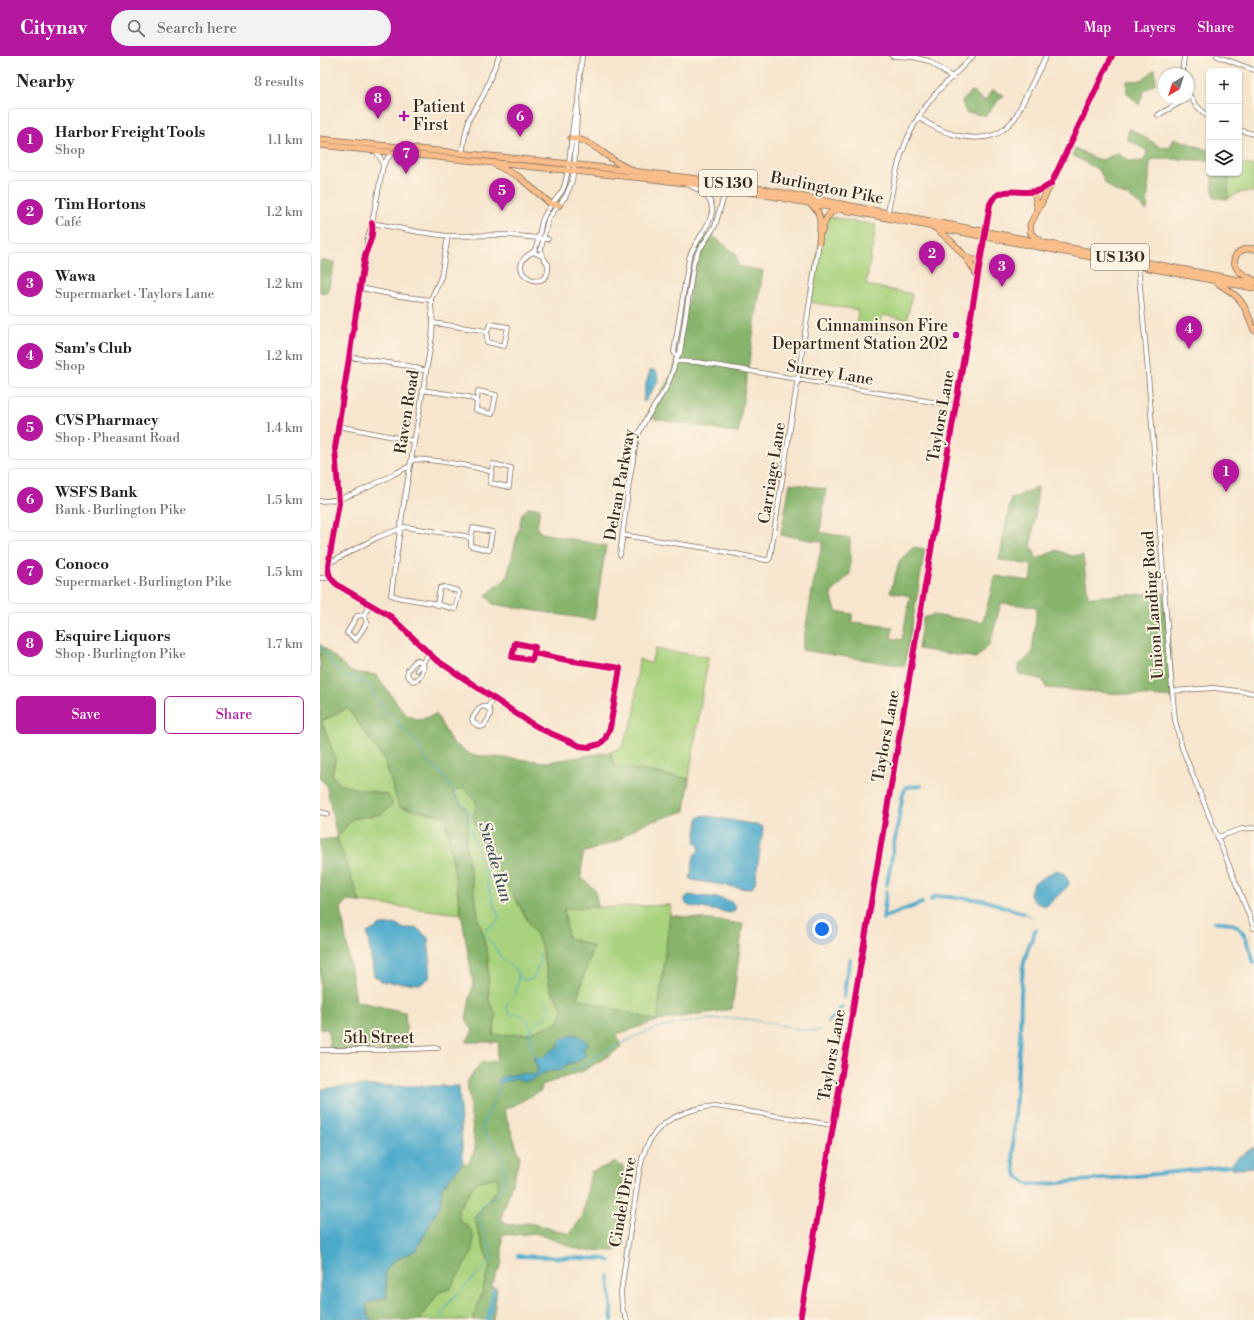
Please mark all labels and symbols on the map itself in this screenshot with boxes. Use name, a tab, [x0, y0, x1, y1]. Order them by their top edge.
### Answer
north arrow	[1158, 68, 1194, 104]
pin: 8	[365, 86, 391, 119]
place label: Patient First	[413, 97, 466, 135]
pin: 6	[507, 104, 533, 137]
marker: Patient First	[398, 110, 410, 122]
pin: 7	[393, 141, 419, 174]
street label: Burlington Pike	[768, 167, 885, 209]
road number: US 130	[699, 170, 757, 196]
pin: 5	[489, 178, 515, 211]
pin: 2	[919, 241, 945, 274]
road number: US 130	[1091, 244, 1149, 270]
pin: 3	[989, 254, 1015, 287]
place label: Cinnaminson Fire Department Station 202	[772, 316, 948, 354]
pin: 4	[1176, 316, 1202, 349]
marker: Cinnaminson Fire Department Station 202	[951, 330, 961, 340]
street label: Surrey Lane	[785, 356, 875, 390]
street label: Raven Road	[390, 368, 424, 456]
street label: Taylors Lane	[923, 368, 959, 464]
street label: Carriage Lane	[754, 421, 790, 525]
street label: Delran Parkway	[600, 427, 640, 542]
pin: 1	[1213, 459, 1239, 492]
street label: Union Landing Road	[1138, 530, 1168, 680]
street label: Taylors Lane	[868, 688, 904, 784]
water label: Swede Run	[473, 819, 517, 905]
your location	[812, 919, 832, 939]
street label: Taylors Lane	[814, 1007, 850, 1103]
street label: 5th Street	[344, 1028, 415, 1048]
street label: Cindel Drive	[605, 1155, 641, 1249]

